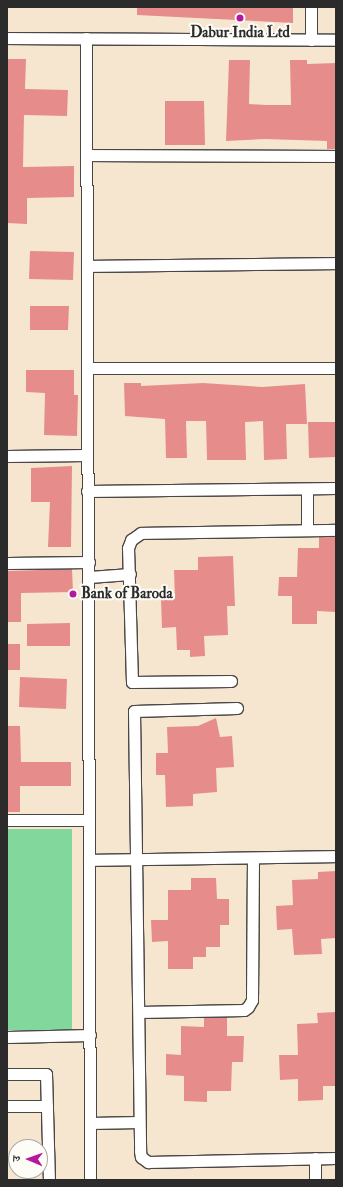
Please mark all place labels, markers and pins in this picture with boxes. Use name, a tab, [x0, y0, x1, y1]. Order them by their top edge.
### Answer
marker: Dabur India Ltd	[235, 13, 245, 23]
place label: Dabur India Ltd	[190, 24, 290, 42]
place label: Bank of Baroda	[81, 585, 173, 603]
marker: Bank of Baroda	[68, 589, 78, 599]

